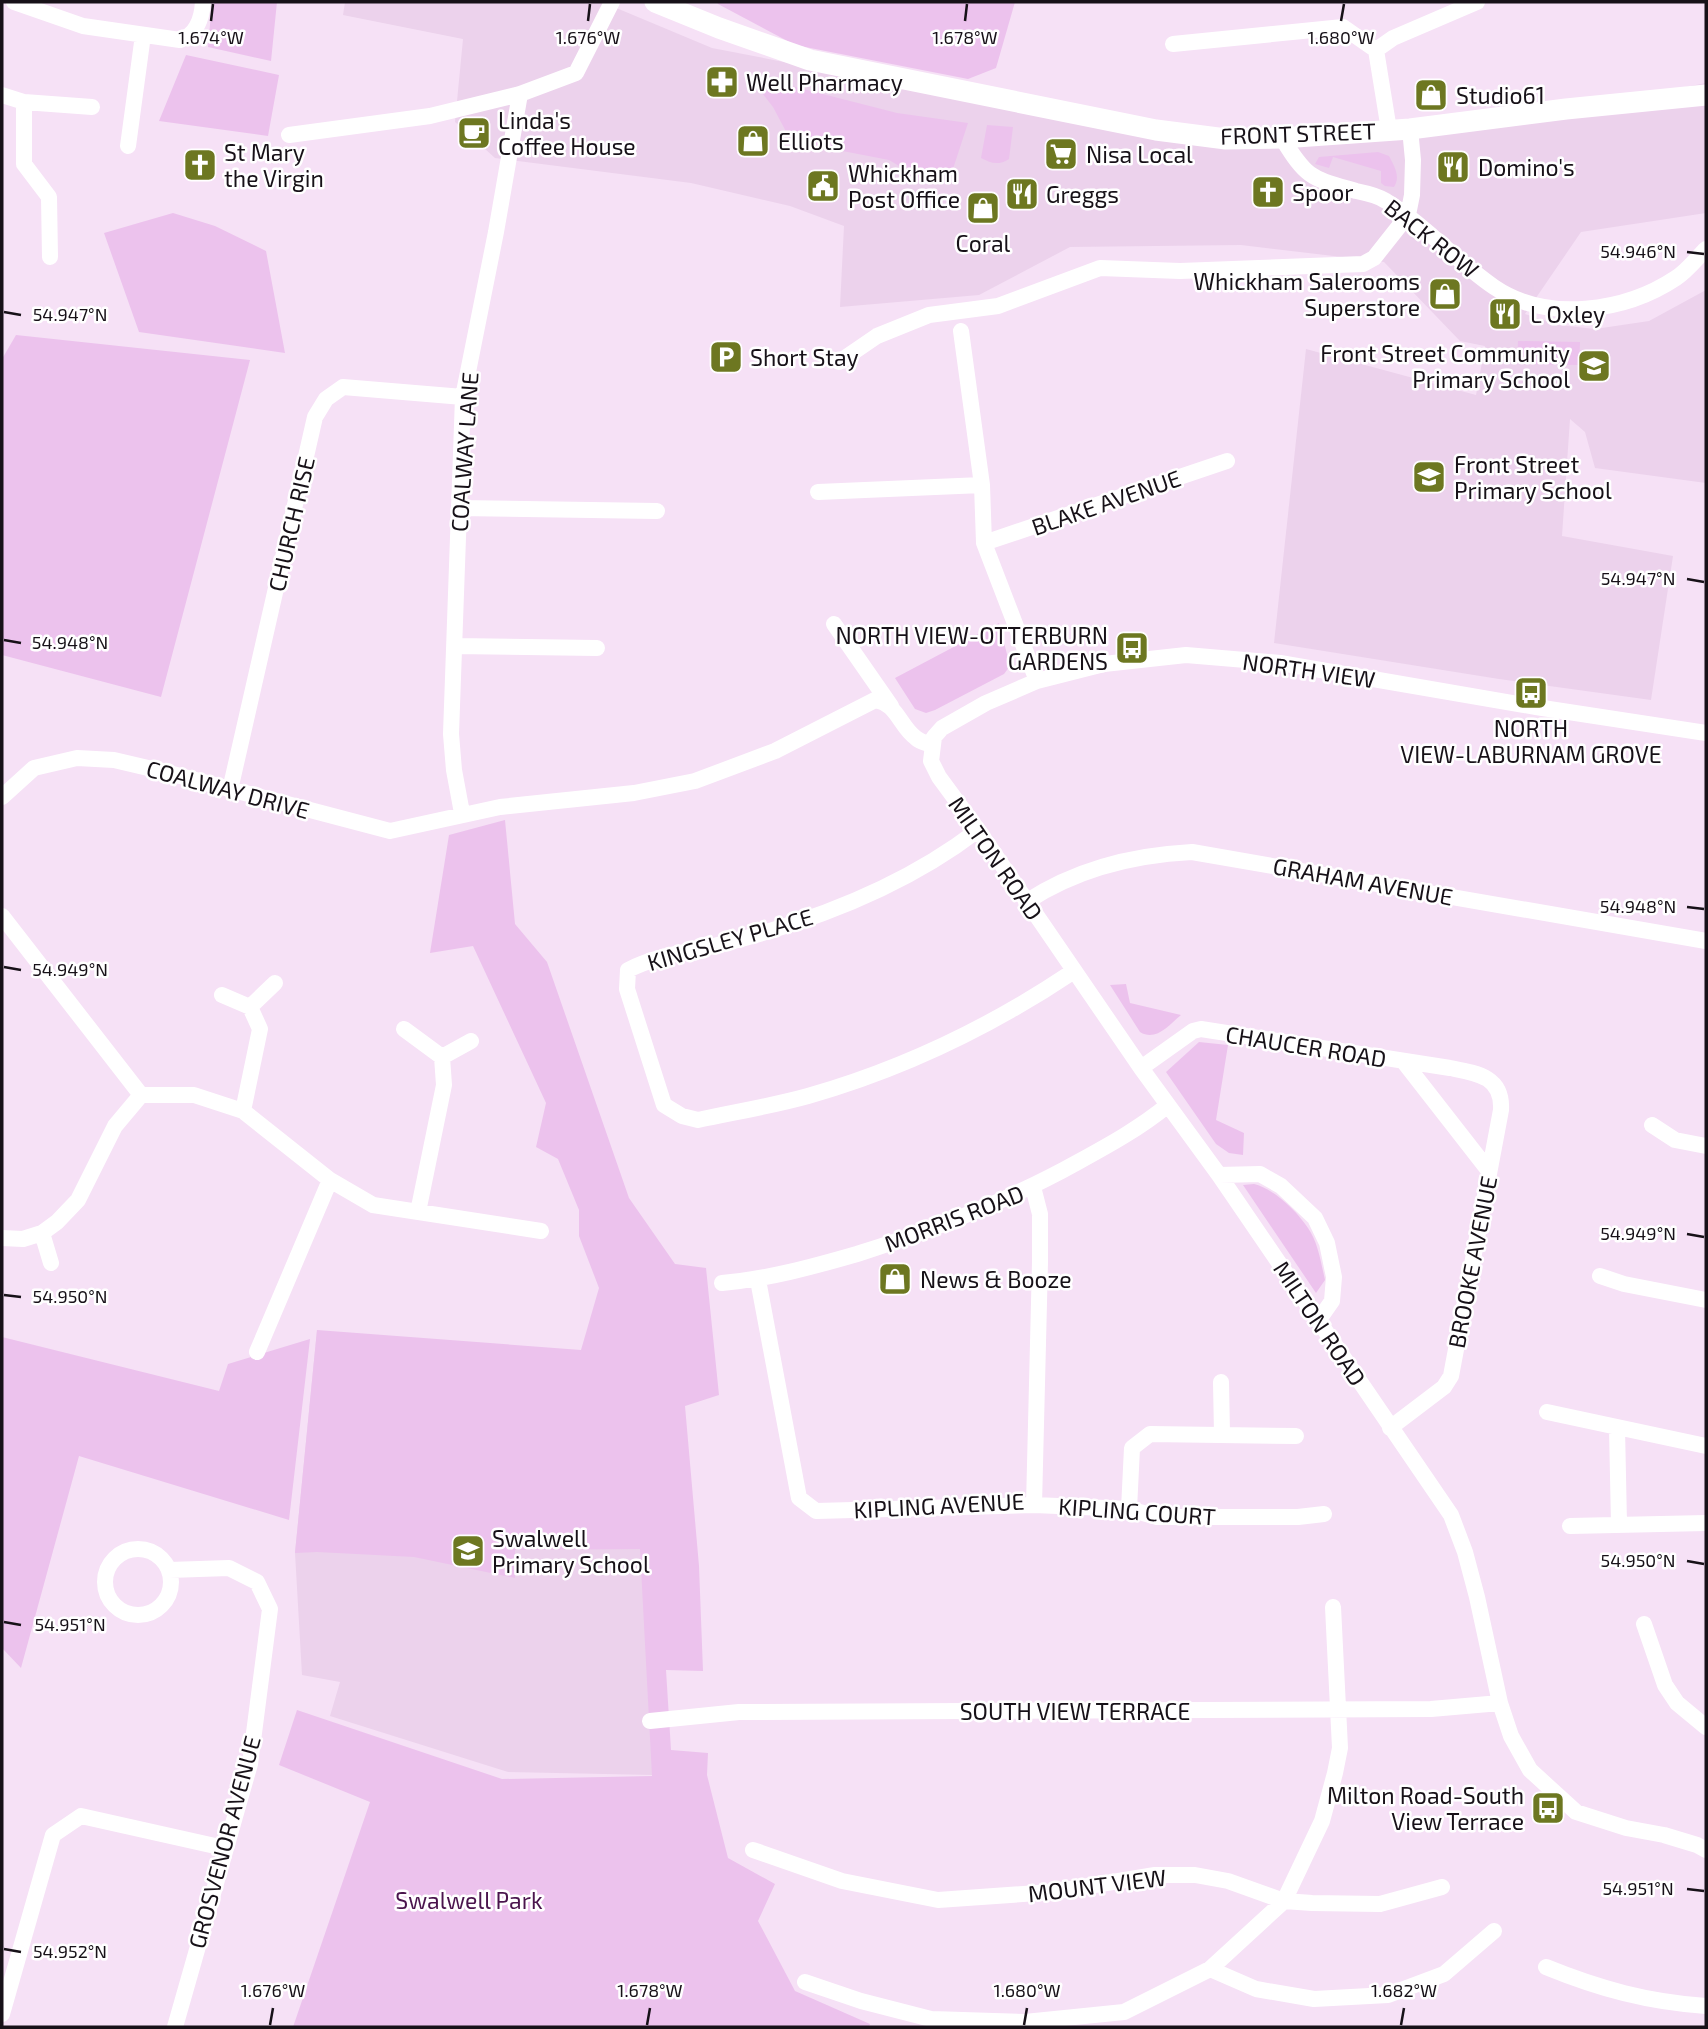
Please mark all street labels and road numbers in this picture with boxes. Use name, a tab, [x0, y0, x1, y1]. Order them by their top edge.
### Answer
street label: FRONT STREET	[1220, 116, 1376, 150]
street label: BACK ROW	[1379, 193, 1485, 283]
street label: COALWAY LANE	[444, 371, 484, 533]
street label: CHURCH RISE	[262, 454, 320, 594]
street label: BLAKE AVENUE	[1028, 463, 1184, 541]
street label: NORTH VIEW	[1241, 647, 1377, 693]
street label: COALWAY DRIVE	[143, 754, 313, 824]
street label: MILTON ROAD	[943, 791, 1049, 925]
street label: GRAHAM AVENUE	[1271, 851, 1455, 911]
street label: KINGSLEY PLACE	[644, 902, 816, 976]
street label: CHAUCER ROAD	[1224, 1019, 1388, 1073]
street label: BROOKE AVENUE	[1442, 1173, 1502, 1351]
street label: MORRIS ROAD	[880, 1179, 1028, 1257]
street label: MILTON ROAD	[1268, 1255, 1372, 1391]
street label: KIPLING AVENUE	[853, 1487, 1025, 1523]
street label: KIPLING COURT	[1057, 1492, 1217, 1530]
street label: SOUTH VIEW TERRACE	[960, 1697, 1190, 1725]
street label: GROSVENOR AVENUE	[182, 1733, 266, 1951]
street label: MOUNT VIEW	[1026, 1863, 1168, 1907]

